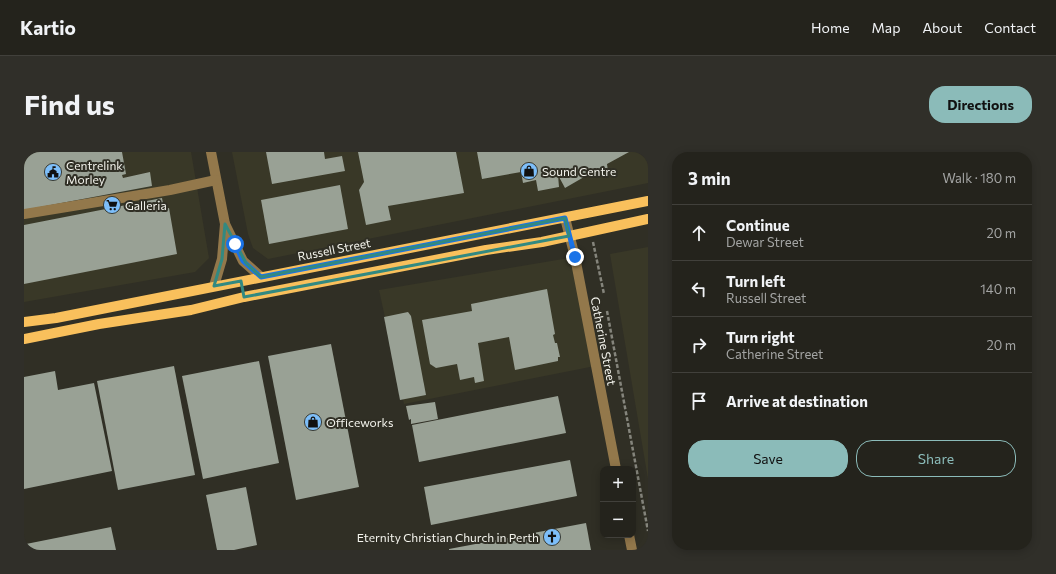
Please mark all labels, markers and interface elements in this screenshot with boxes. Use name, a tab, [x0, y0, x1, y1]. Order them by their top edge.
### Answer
text: Kartio	[20, 16, 76, 39]
text: Home	[811, 19, 850, 36]
text: Map	[872, 19, 900, 36]
text: About	[922, 19, 962, 36]
text: Contact	[984, 19, 1036, 36]
button: Directions	[929, 86, 1032, 123]
text: Find us	[24, 87, 115, 121]
place label: Centrelink Morley	[66, 158, 123, 186]
shop icon: Sound Centre	[519, 161, 539, 181]
public building icon: Centrelink Morley	[43, 162, 63, 182]
place label: Sound Centre	[542, 164, 616, 178]
text: 3 min	[688, 168, 731, 189]
text: Walk · 180 m	[942, 170, 1016, 186]
supermarket icon: Galleria	[102, 195, 122, 215]
place label: Galleria	[125, 198, 167, 212]
text: Continue	[726, 216, 790, 234]
icon: ahead	[688, 222, 710, 244]
text: 20 m	[987, 225, 1016, 241]
text: Dewar Street	[726, 234, 804, 250]
route start	[226, 235, 244, 253]
street label: Russell Street	[296, 235, 372, 263]
route end	[566, 248, 584, 266]
text: Turn left	[726, 272, 785, 290]
icon: left	[688, 278, 710, 300]
text: 140 m	[980, 281, 1016, 297]
text: Russell Street	[726, 290, 806, 306]
street label: Catherine Street	[589, 296, 619, 387]
text: Turn right	[726, 328, 795, 346]
icon: right	[688, 334, 710, 356]
text: 20 m	[987, 337, 1016, 353]
text: Catherine Street	[726, 346, 823, 362]
icon: arrive	[688, 390, 710, 412]
text: Arrive at destination	[726, 392, 868, 410]
shop icon: Officeworks	[303, 412, 323, 432]
place label: Officeworks	[326, 415, 394, 429]
button: Save	[688, 440, 848, 477]
button: Share	[856, 440, 1016, 477]
map controls	[600, 466, 636, 538]
button: +	[600, 466, 636, 502]
button: −	[600, 502, 636, 538]
church icon: Eternity Christian Church in Perth	[542, 527, 562, 547]
place label: Eternity Christian Church in Perth	[357, 530, 539, 544]

